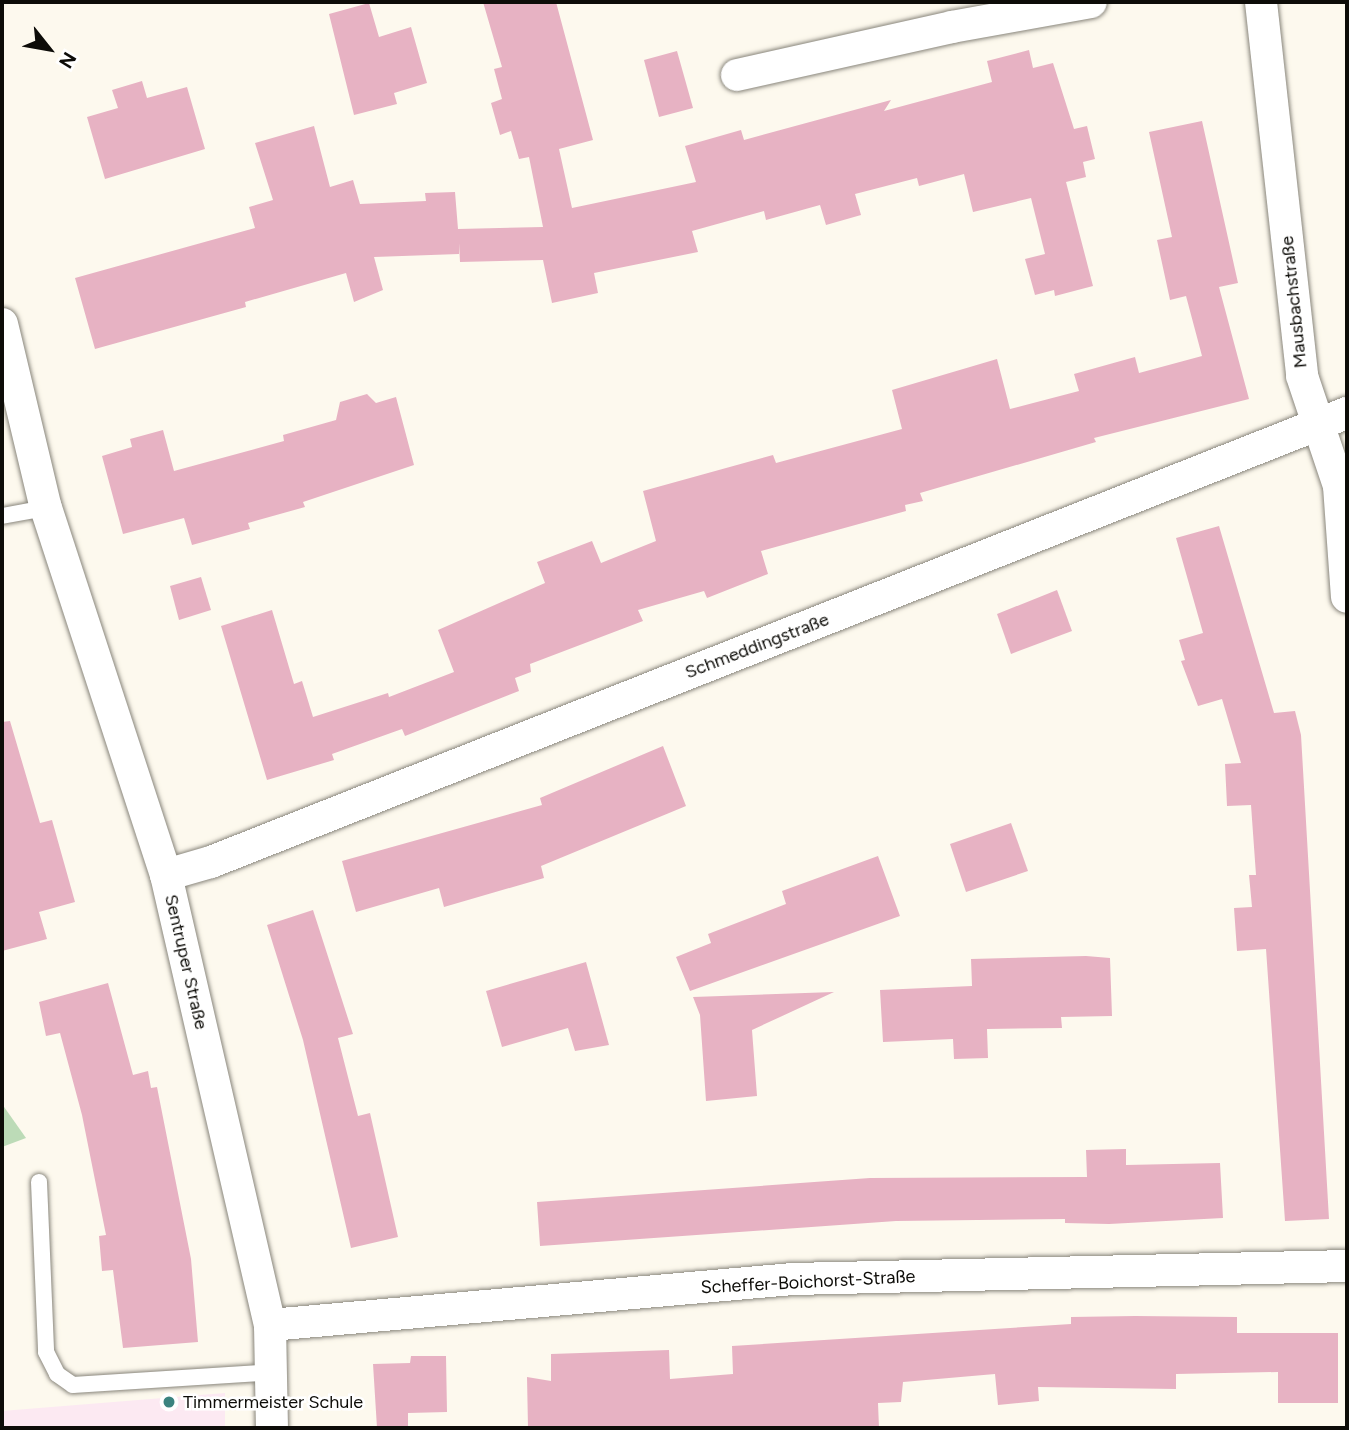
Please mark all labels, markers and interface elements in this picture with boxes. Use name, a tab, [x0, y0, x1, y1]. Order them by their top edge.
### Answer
north arrow	[14, 14, 84, 84]
text: N	[54, 48, 81, 72]
street label: Mausbachstraße	[1276, 235, 1312, 369]
street label: Schmeddingstraße	[682, 609, 832, 683]
street label: Sentruper Straße	[160, 892, 212, 1032]
street label: Scheffer-Boichorst-Straße	[700, 1266, 916, 1298]
place label: Timmermeister Schule	[183, 1391, 363, 1413]
marker: Timmermeister Schule	[161, 1394, 177, 1410]

